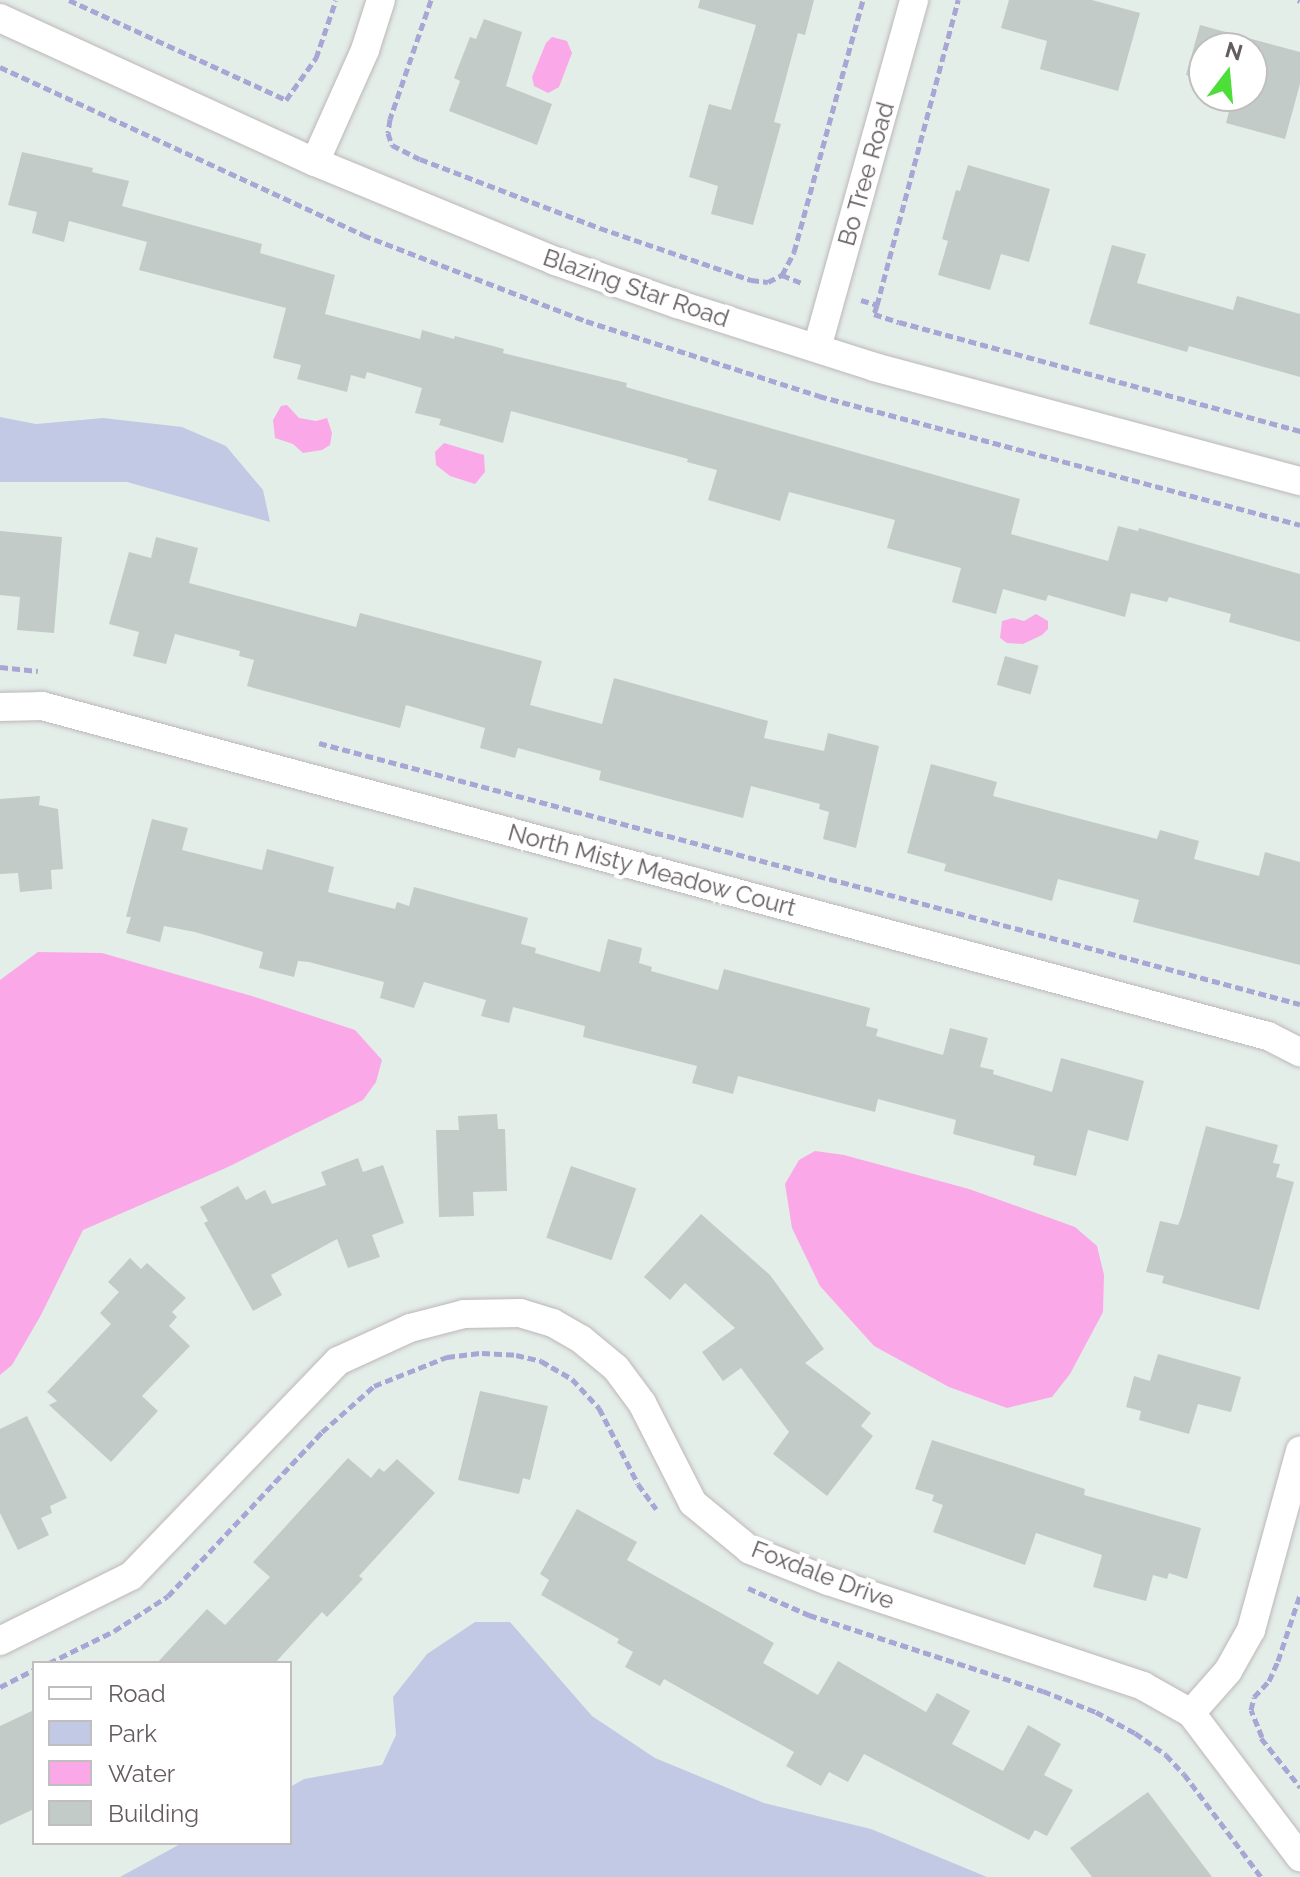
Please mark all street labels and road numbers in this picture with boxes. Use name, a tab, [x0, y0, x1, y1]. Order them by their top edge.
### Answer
street label: Bo Tree Road	[832, 99, 900, 249]
street label: Blazing Star Road	[539, 243, 733, 333]
street label: North Misty Meadow Court	[504, 818, 800, 922]
street label: Foxdale Drive	[748, 1535, 898, 1615]

